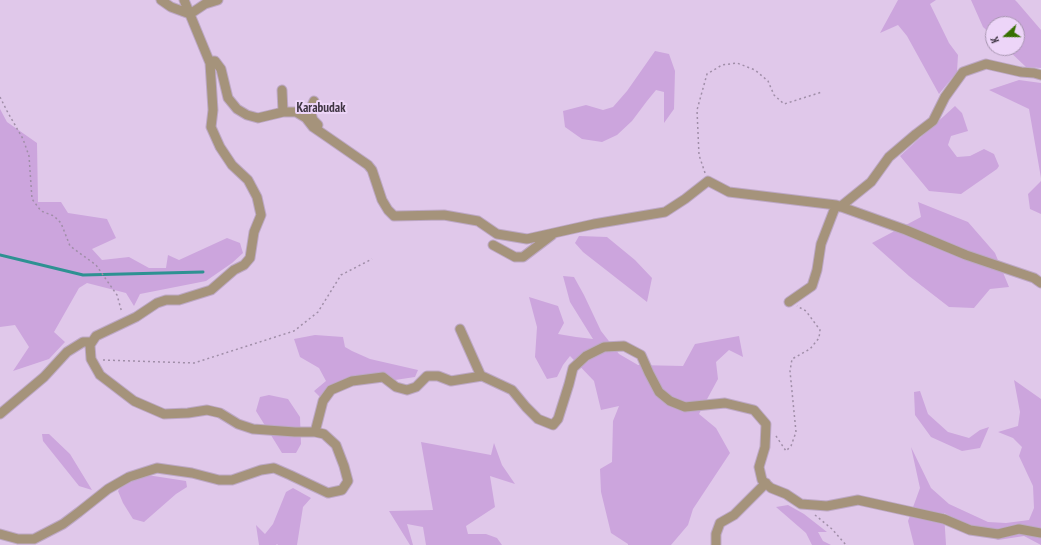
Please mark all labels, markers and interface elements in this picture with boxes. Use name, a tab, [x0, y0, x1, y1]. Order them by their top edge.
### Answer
north arrow	[985, 16, 1025, 56]
text: K	[987, 35, 1002, 45]
district label: Karabudak	[296, 100, 346, 116]

